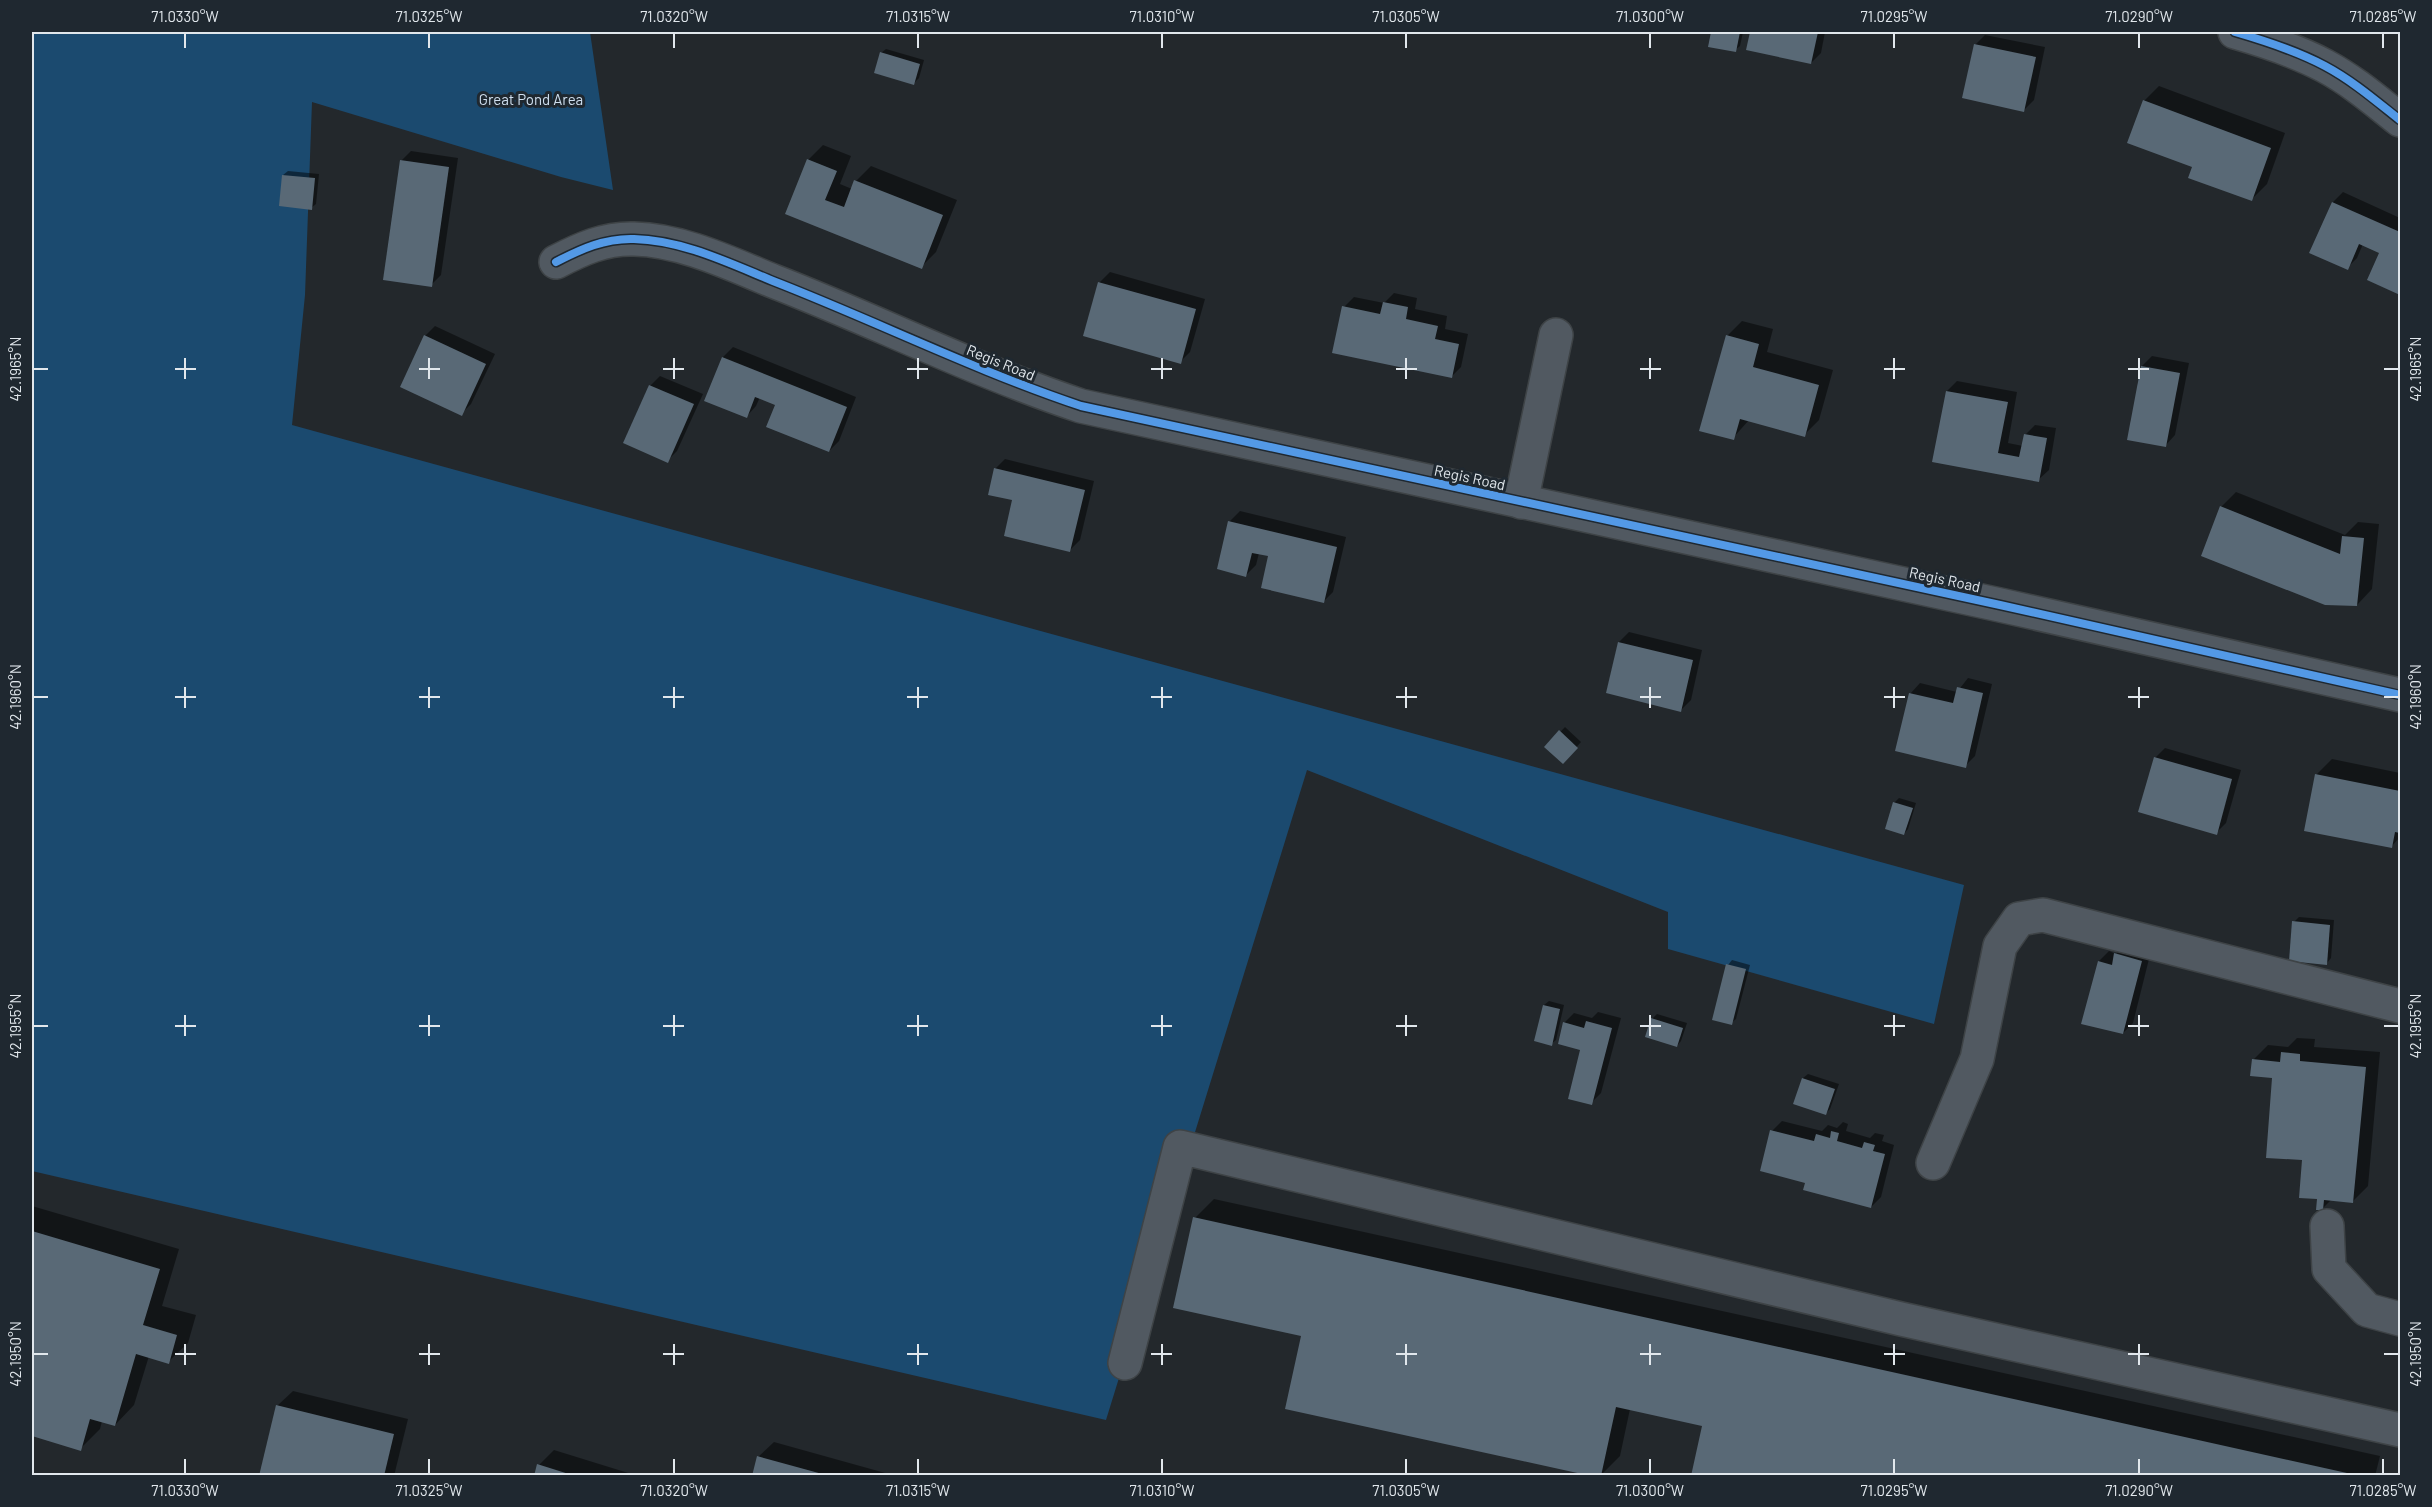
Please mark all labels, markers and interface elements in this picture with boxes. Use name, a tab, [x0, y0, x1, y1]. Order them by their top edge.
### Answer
text: 71.0330°W	[151, 7, 219, 25]
text: 71.0325°W	[396, 7, 462, 25]
text: 71.0320°W	[640, 7, 708, 25]
text: 71.0315°W	[886, 7, 950, 25]
text: 71.0310°W	[1130, 7, 1194, 25]
text: 71.0305°W	[1372, 7, 1440, 25]
text: 71.0300°W	[1616, 7, 1684, 25]
text: 71.0295°W	[1861, 7, 1927, 25]
text: 71.0290°W	[2105, 7, 2173, 25]
text: 71.0285°W	[2350, 7, 2416, 25]
park label: Great Pond Area	[479, 90, 583, 108]
text: 42.1965°N	[6, 337, 24, 401]
text: 42.1965°N	[2406, 337, 2424, 401]
street label: Regis Road	[964, 340, 1038, 384]
street label: Regis Road	[1433, 461, 1507, 493]
street label: Regis Road	[1908, 563, 1982, 595]
text: 42.1960°N	[6, 664, 24, 730]
text: 42.1960°N	[2406, 664, 2424, 730]
text: 42.1955°N	[6, 994, 24, 1058]
text: 42.1955°N	[2406, 994, 2424, 1058]
text: 42.1950°N	[6, 1321, 24, 1387]
text: 42.1950°N	[2406, 1321, 2424, 1387]
text: 71.0330°W	[151, 1481, 219, 1499]
text: 71.0325°W	[396, 1481, 462, 1499]
text: 71.0320°W	[640, 1481, 708, 1499]
text: 71.0315°W	[886, 1481, 950, 1499]
text: 71.0310°W	[1130, 1481, 1194, 1499]
text: 71.0305°W	[1372, 1481, 1440, 1499]
text: 71.0300°W	[1616, 1481, 1684, 1499]
text: 71.0295°W	[1861, 1481, 1927, 1499]
text: 71.0290°W	[2105, 1481, 2173, 1499]
text: 71.0285°W	[2350, 1481, 2416, 1499]

